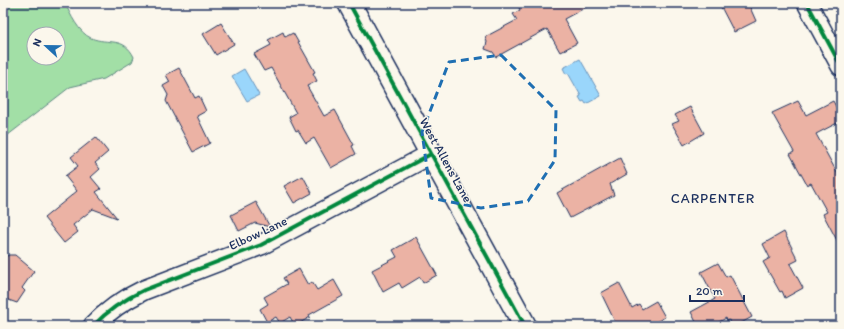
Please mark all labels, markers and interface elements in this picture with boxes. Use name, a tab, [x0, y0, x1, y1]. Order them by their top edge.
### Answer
north arrow	[26, 26, 66, 66]
text: N	[30, 37, 45, 48]
street label: West Allens Lane	[417, 115, 475, 205]
district label: CARPENTER	[671, 190, 755, 207]
street label: Elbow Lane	[226, 213, 290, 253]
scale bar	[690, 277, 744, 303]
text: 20 m	[696, 284, 723, 298]

